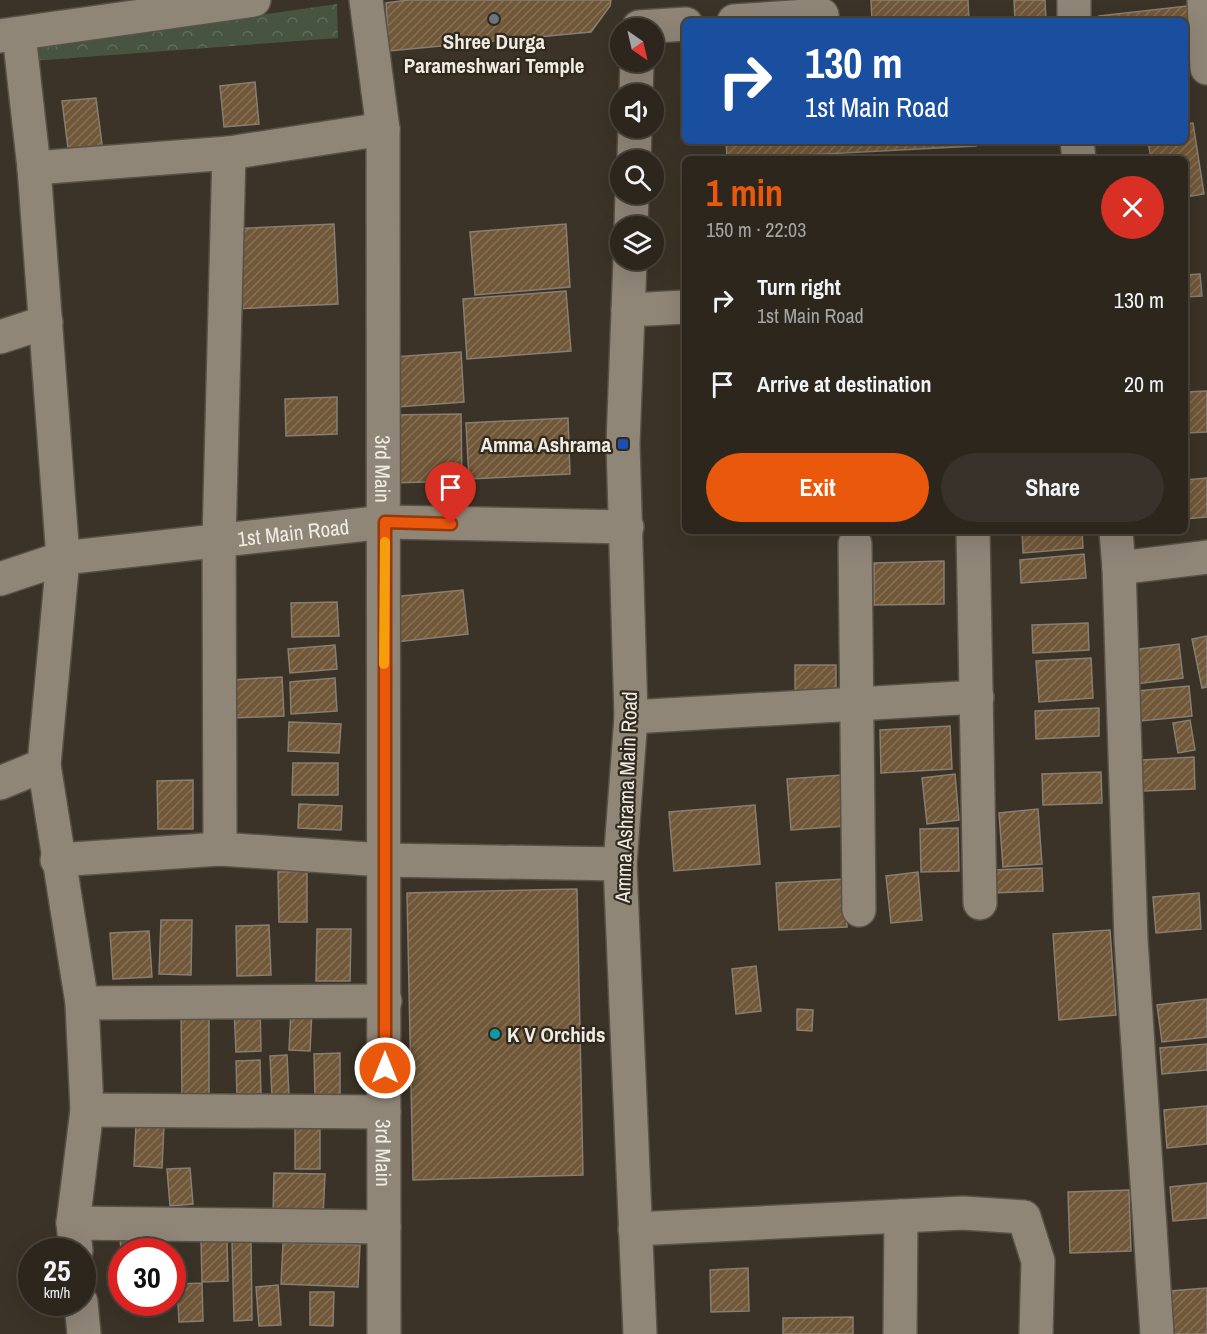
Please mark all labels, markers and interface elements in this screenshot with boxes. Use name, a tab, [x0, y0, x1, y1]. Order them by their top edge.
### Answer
marker: Shree Durga Parameshwari Temple	[487, 12, 501, 26]
north arrow	[610, 18, 664, 72]
map controls	[610, 18, 664, 270]
place label: Shree Durga Parameshwari Temple	[404, 27, 584, 80]
text: 130 m	[805, 35, 903, 91]
icon: right	[706, 42, 784, 120]
button: sound	[610, 84, 664, 138]
text: 1st Main Road	[805, 89, 949, 125]
button: search	[610, 150, 664, 204]
text: 1 min	[706, 169, 783, 217]
button: close	[1101, 176, 1164, 239]
button: layers	[610, 216, 664, 270]
text: 150 m · 22:03	[706, 216, 806, 243]
text: Turn right	[757, 272, 841, 302]
icon: right	[706, 284, 739, 317]
text: 130 m	[1114, 285, 1164, 315]
text: 1st Main Road	[757, 302, 864, 329]
icon: arrive	[706, 368, 739, 401]
text: Arrive at destination	[757, 369, 931, 399]
text: 20 m	[1124, 369, 1164, 399]
place label: Amma Ashrama	[481, 430, 611, 459]
street label: 3rd Main	[369, 435, 398, 503]
marker: Amma Ashrama	[616, 437, 630, 451]
button: Exit	[706, 453, 929, 522]
button: Share	[941, 453, 1164, 522]
pin	[425, 462, 476, 524]
icon: arrive	[434, 471, 467, 504]
street label: 1st Main Road	[236, 512, 350, 553]
street label: Amma Ashrama Main Road	[608, 691, 644, 904]
place label: K V Orchids	[507, 1020, 606, 1049]
marker: K V Orchids	[488, 1027, 502, 1041]
position arrow	[353, 1036, 417, 1100]
street label: 3rd Main	[369, 1119, 398, 1187]
speed limit sign: 30	[108, 1238, 186, 1316]
text: 25	[43, 1250, 71, 1290]
text: km/h	[44, 1282, 70, 1303]

